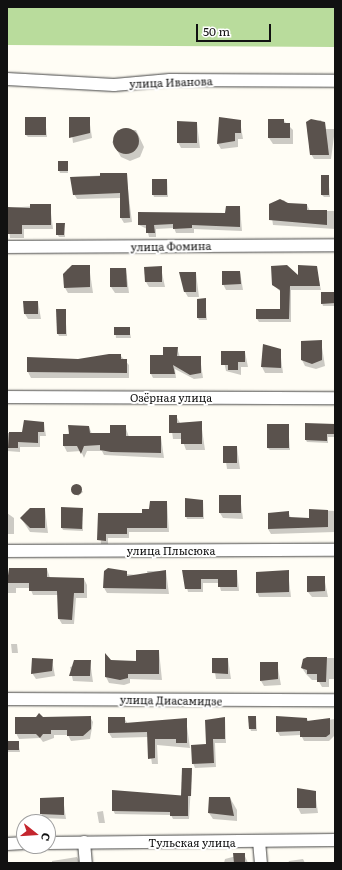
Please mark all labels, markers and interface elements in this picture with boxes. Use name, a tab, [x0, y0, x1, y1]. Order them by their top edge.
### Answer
scale bar	[198, 16, 273, 42]
text: 50 m	[203, 22, 230, 40]
street label: улица Иванова	[129, 74, 213, 90]
street label: улица Фомина	[130, 239, 212, 253]
street label: Озёрная улица	[130, 390, 212, 404]
street label: улица Плысюка	[127, 543, 215, 557]
street label: улица Диасамидзе	[120, 693, 222, 707]
north arrow	[16, 814, 56, 854]
text: С	[38, 831, 55, 843]
street label: Тульская улица	[148, 835, 236, 849]

